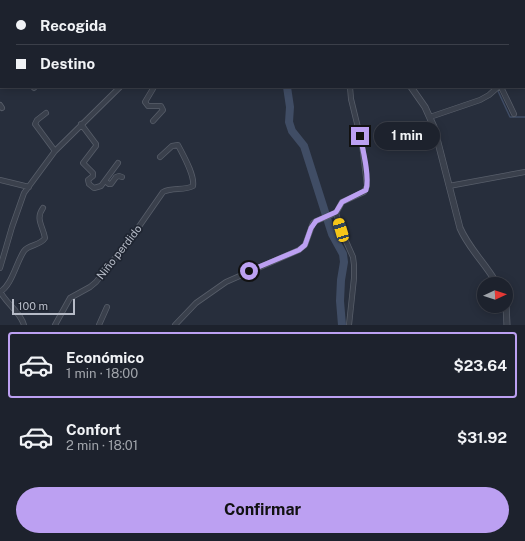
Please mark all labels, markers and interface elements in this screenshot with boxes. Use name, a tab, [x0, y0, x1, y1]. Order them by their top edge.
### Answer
text: Recogida	[40, 17, 107, 34]
text: Destino	[40, 55, 95, 72]
callout: 1 min	[374, 122, 440, 150]
route end	[351, 127, 369, 145]
text: 1 min	[391, 128, 423, 143]
car	[332, 217, 350, 243]
street label: Niño perdido	[94, 223, 144, 281]
route start	[240, 262, 258, 280]
north arrow	[477, 277, 513, 313]
map controls	[477, 277, 513, 313]
scale bar	[12, 297, 75, 316]
text: 100 m	[18, 300, 48, 312]
icon: car	[18, 347, 54, 383]
text: Económico	[66, 349, 144, 366]
text: $23.64	[454, 357, 507, 374]
text: 1 min · 18:00	[66, 366, 138, 381]
icon: car	[18, 419, 54, 455]
text: Confort	[66, 421, 121, 438]
text: $31.92	[457, 429, 507, 446]
text: 2 min · 18:01	[66, 438, 138, 453]
button: Confirmar	[16, 487, 509, 533]

